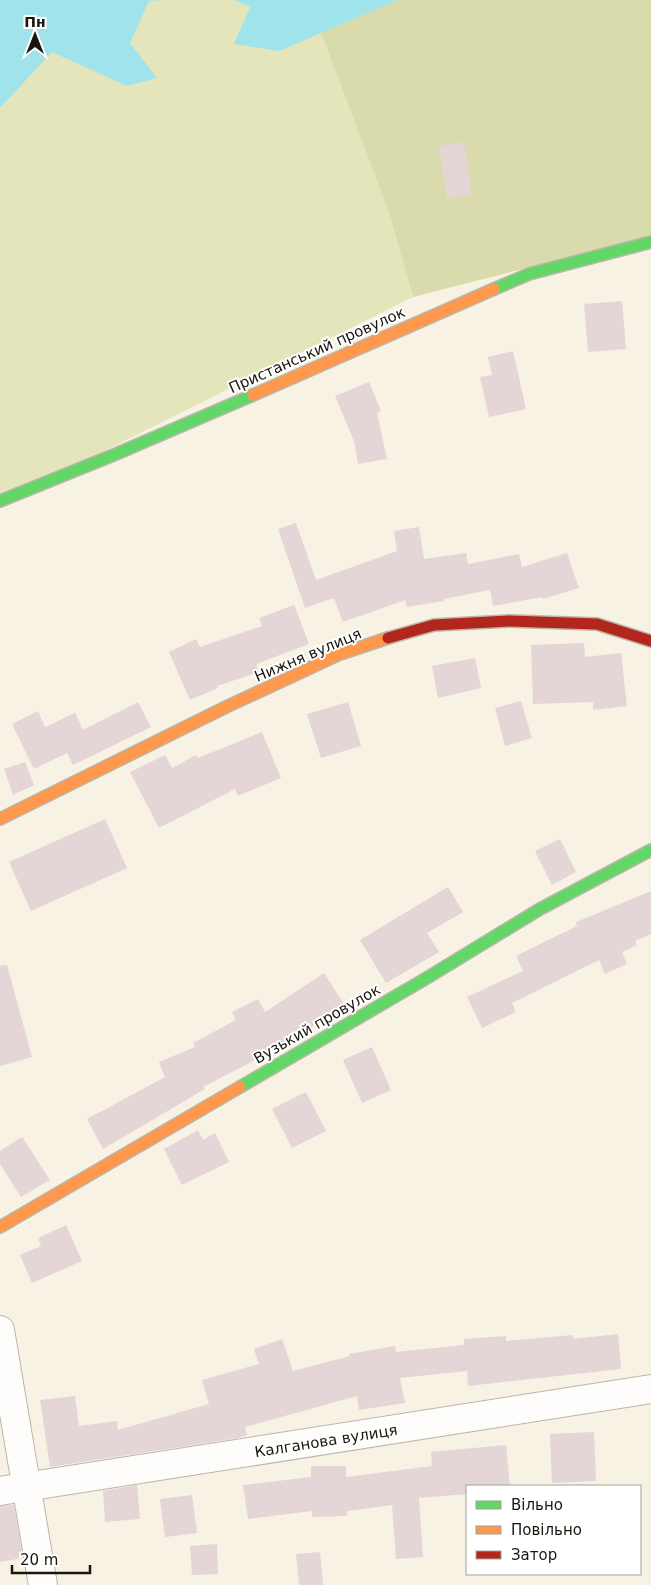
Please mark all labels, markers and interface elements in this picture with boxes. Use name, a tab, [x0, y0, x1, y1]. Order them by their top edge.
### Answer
north arrow	[10, 10, 60, 60]
text: Пн	[24, 14, 46, 30]
street label: Пристанський провулок	[226, 303, 408, 397]
street label: Нижня вулиця	[252, 624, 364, 686]
street label: Вузький провулок	[250, 980, 384, 1068]
street label: Калганова вулиця	[253, 1421, 399, 1461]
legend	[466, 1485, 641, 1575]
text: Вільно	[511, 1496, 563, 1514]
text: Повільно	[511, 1521, 582, 1539]
scale bar	[12, 1542, 90, 1574]
text: Затор	[511, 1546, 557, 1564]
text: 20 m	[20, 1551, 58, 1569]

